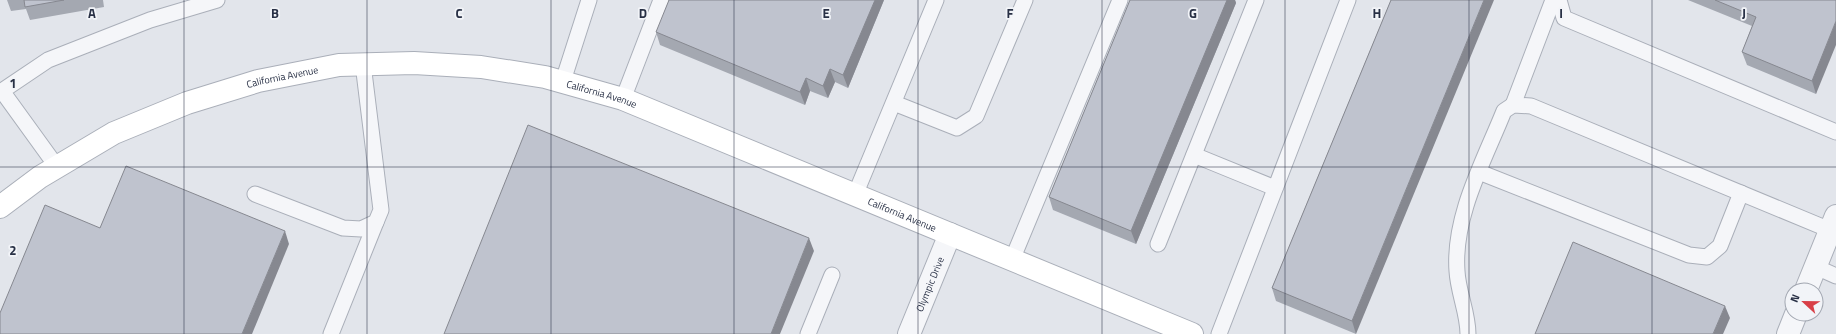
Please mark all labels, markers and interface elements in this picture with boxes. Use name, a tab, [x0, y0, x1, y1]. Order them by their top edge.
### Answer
text: A	[88, 3, 96, 23]
text: B	[271, 3, 279, 23]
text: C	[455, 3, 463, 23]
text: D	[639, 3, 647, 23]
text: E	[822, 3, 830, 23]
text: F	[1007, 3, 1014, 23]
text: G	[1189, 3, 1197, 23]
text: H	[1373, 3, 1381, 23]
text: I	[1559, 3, 1563, 23]
text: J	[1742, 3, 1746, 23]
street label: California Avenue	[245, 62, 320, 92]
text: 1	[9, 73, 17, 93]
street label: California Avenue	[565, 76, 639, 112]
street label: California Avenue	[865, 194, 939, 236]
text: 2	[9, 240, 17, 260]
street label: Olympic Drive	[912, 254, 948, 314]
north arrow	[1784, 282, 1824, 322]
text: N	[1786, 292, 1804, 305]

